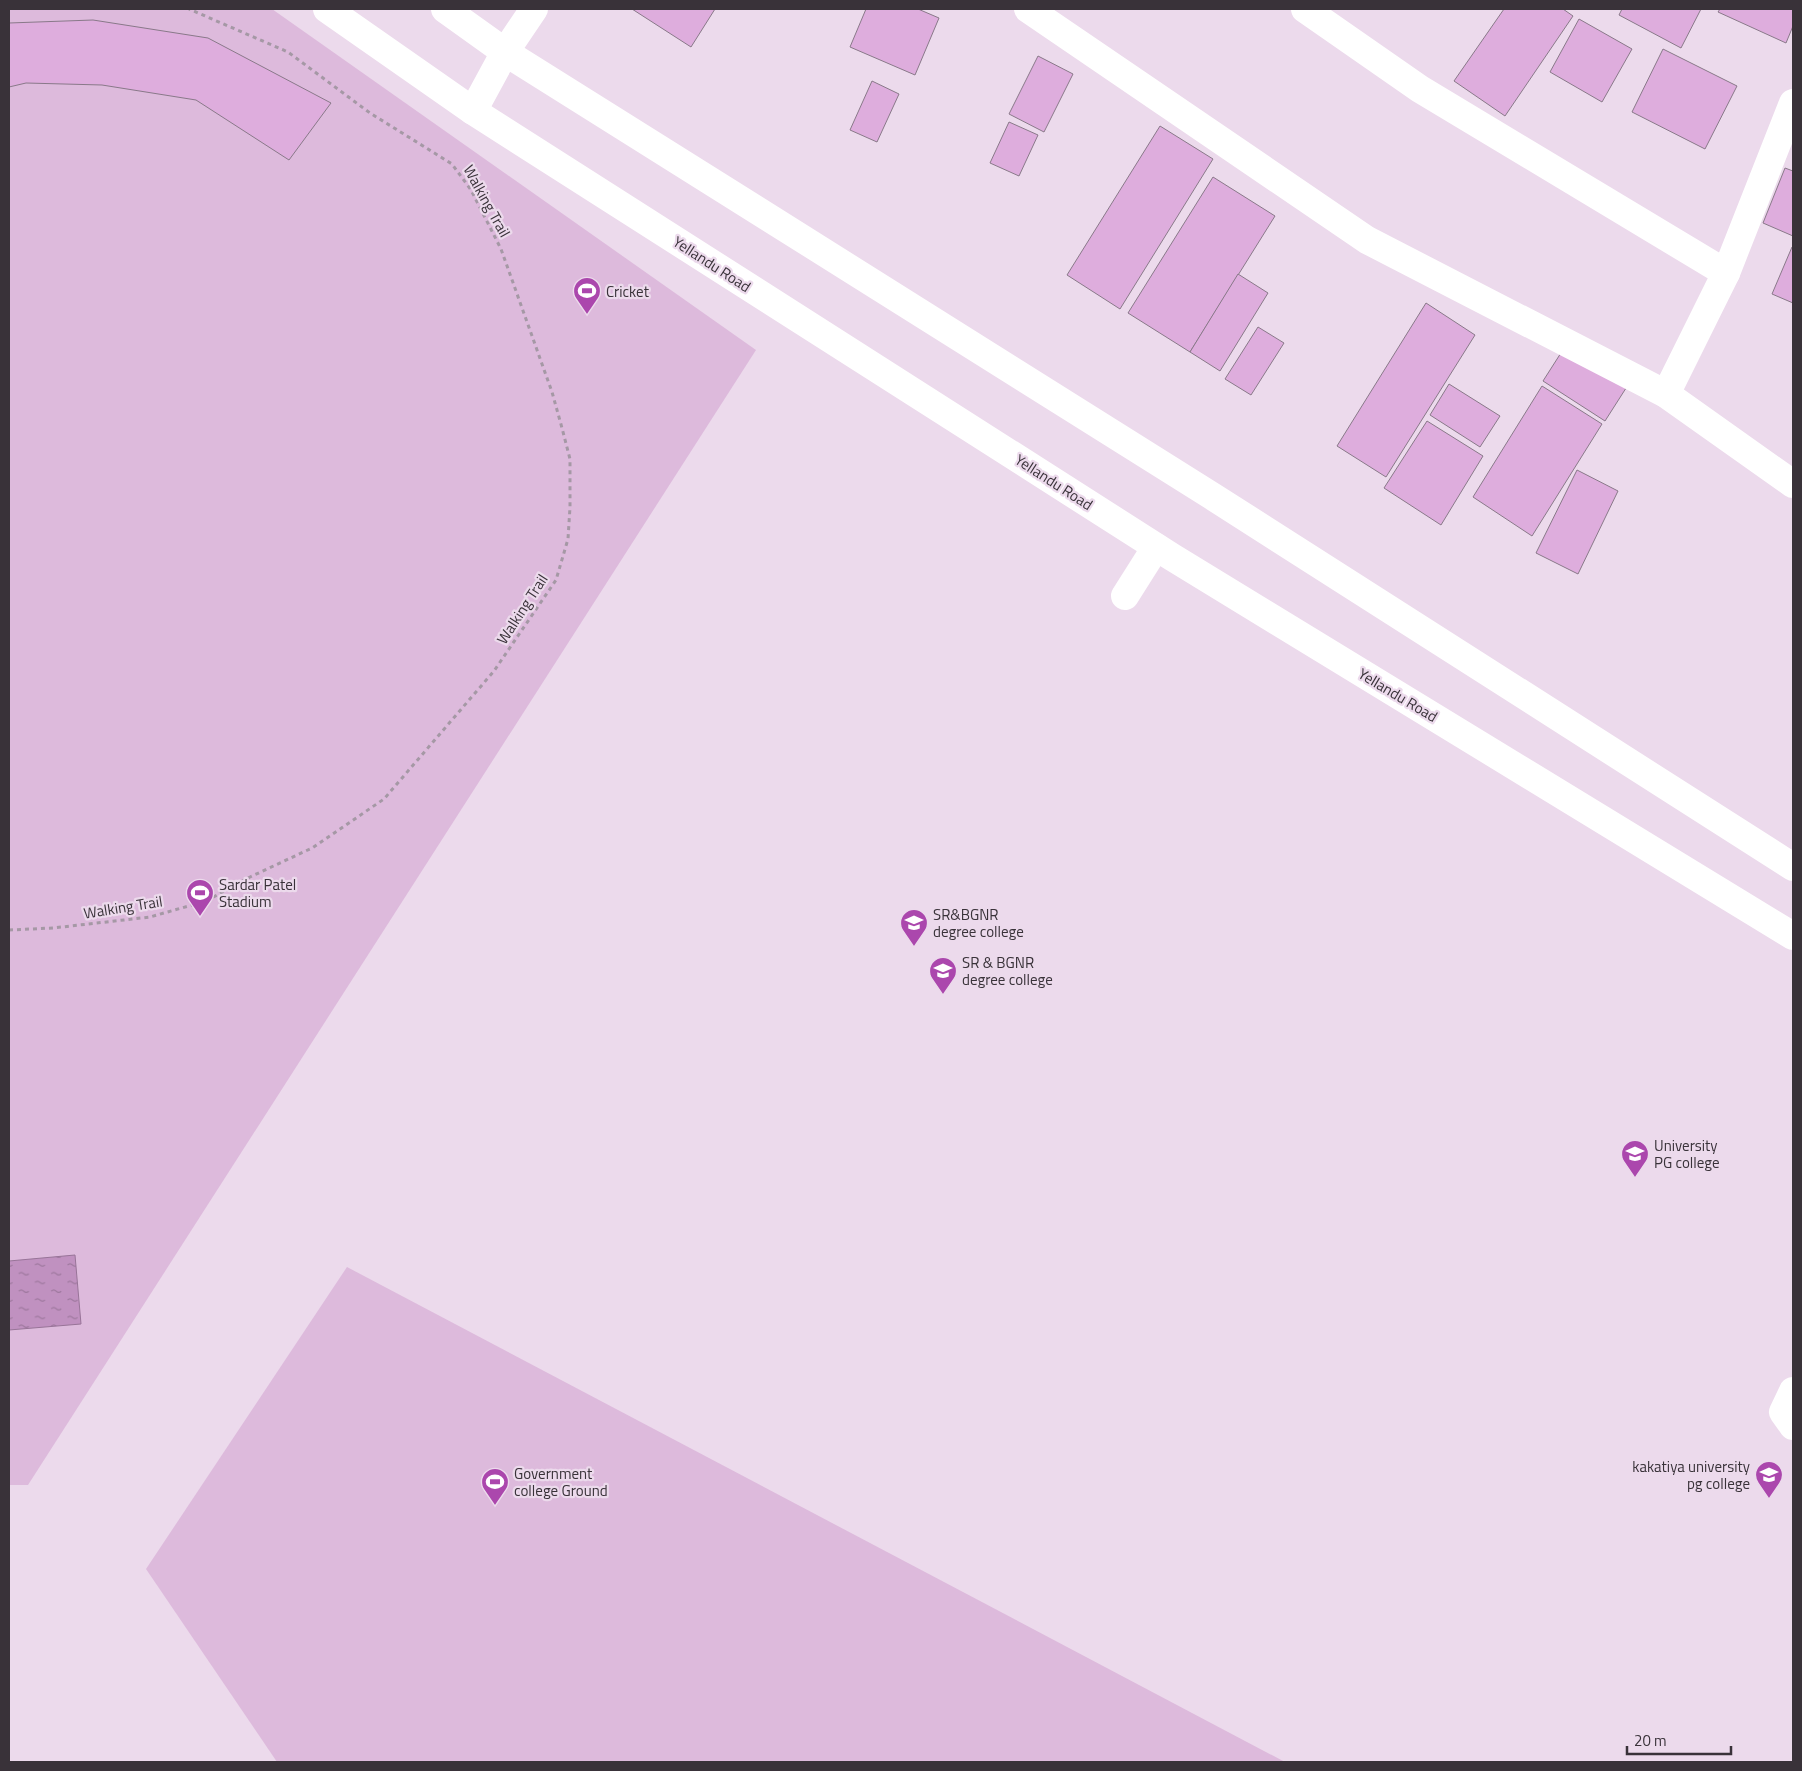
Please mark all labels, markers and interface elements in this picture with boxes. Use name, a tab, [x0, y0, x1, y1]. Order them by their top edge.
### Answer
street label: Walking Trail	[458, 161, 516, 241]
street label: Yellandu Road	[669, 230, 755, 298]
sports icon: Cricket	[572, 276, 602, 315]
place label: Cricket	[606, 280, 650, 303]
street label: Yellandu Road	[1011, 448, 1097, 516]
street label: Walking Trail	[491, 569, 553, 649]
street label: Yellandu Road	[1354, 662, 1442, 728]
place label: Sardar Patel Stadium	[219, 873, 296, 913]
sports icon: Sardar Patel Stadium	[185, 878, 215, 917]
street label: Walking Trail	[82, 889, 164, 925]
place label: SR&BGNR degree college	[933, 903, 1024, 943]
school or university icon: SR&BGNR degree college	[899, 908, 929, 947]
place label: SR & BGNR degree college	[962, 951, 1053, 991]
school or university icon: SR & BGNR degree college	[928, 956, 958, 995]
place label: University PG college	[1654, 1134, 1720, 1174]
school or university icon: University PG college	[1620, 1139, 1650, 1178]
place label: kakatiya university pg college	[1632, 1455, 1750, 1495]
school or university icon: kakatiya university pg college	[1754, 1460, 1784, 1499]
place label: Government college Ground	[514, 1462, 608, 1502]
sports icon: Government college Ground	[480, 1467, 510, 1506]
scale bar	[1627, 1724, 1731, 1756]
text: 20 m	[1634, 1729, 1667, 1752]

